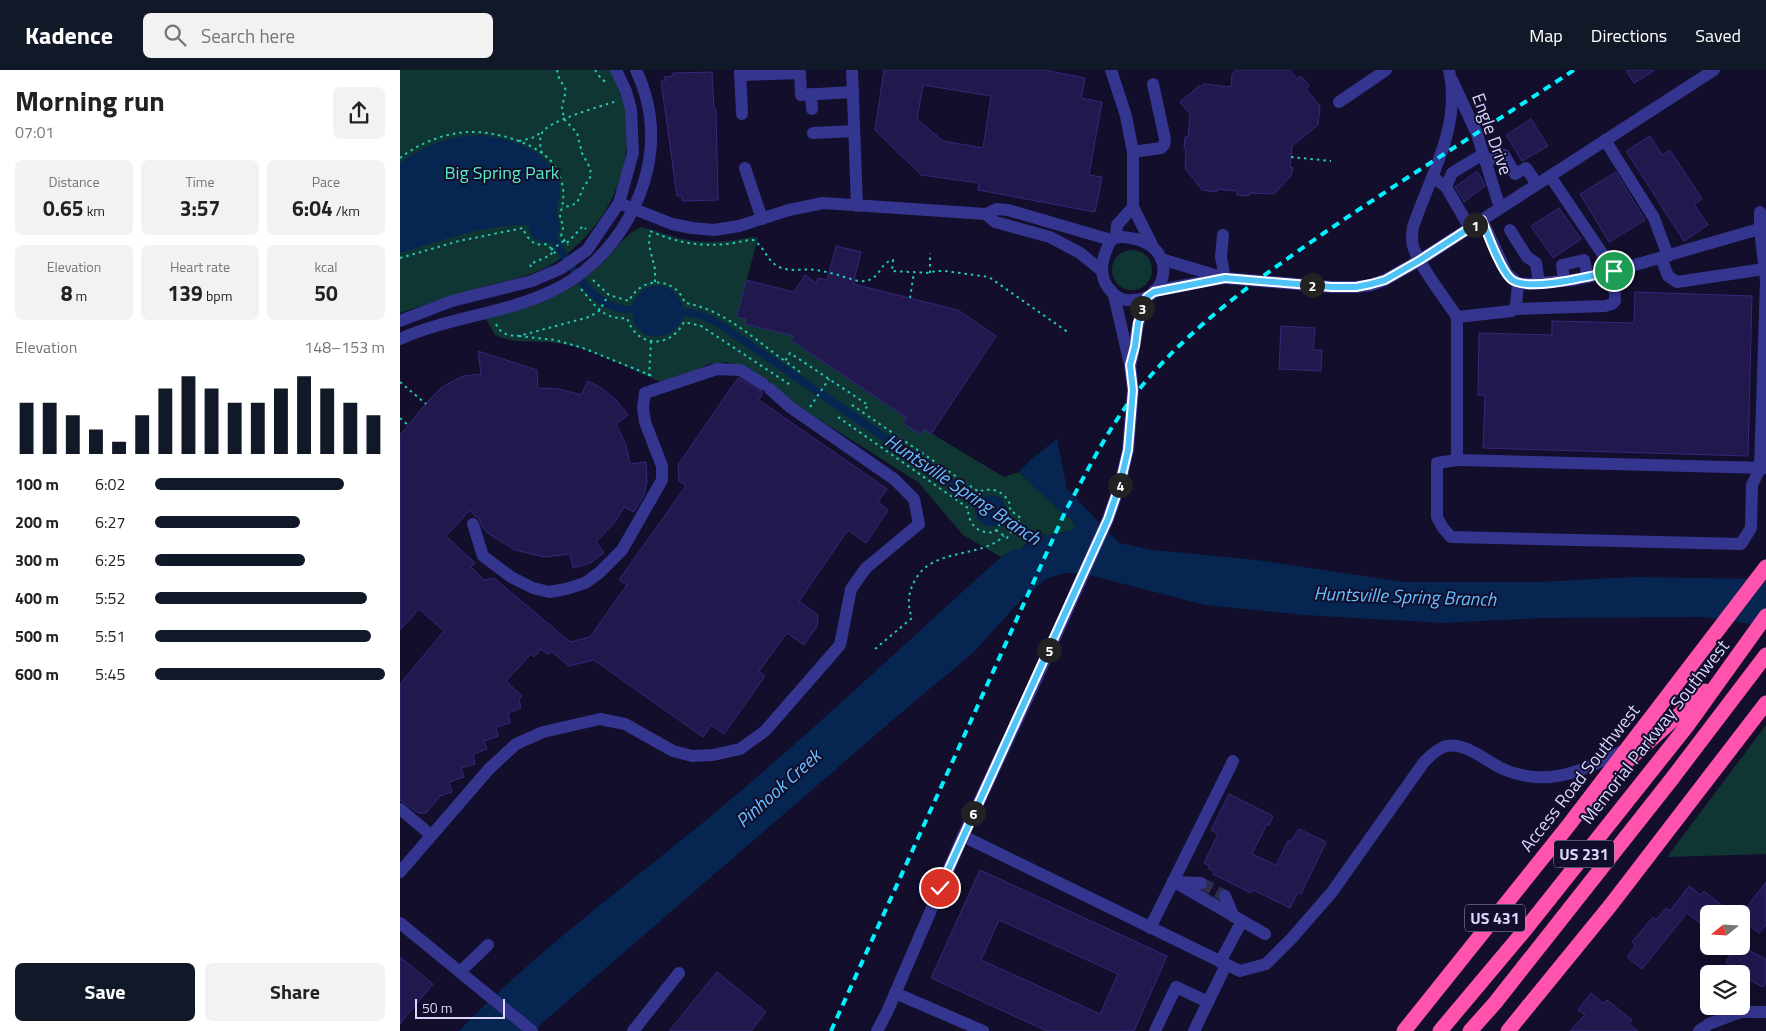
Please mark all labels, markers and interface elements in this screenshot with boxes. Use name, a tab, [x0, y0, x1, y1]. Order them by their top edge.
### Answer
search box	[143, 13, 493, 58]
text: Kadence	[25, 17, 113, 53]
icon: search	[161, 21, 189, 49]
text: Search here	[201, 21, 295, 50]
text: Map	[1529, 22, 1563, 49]
text: Directions	[1591, 22, 1667, 49]
text: Saved	[1695, 22, 1741, 49]
text: Morning run	[15, 79, 165, 122]
button: share	[333, 87, 385, 139]
street label: Engle Drive	[1465, 89, 1520, 179]
text: 07:01	[15, 120, 54, 144]
park label: Big Spring Park	[445, 159, 560, 186]
text: Distance	[48, 171, 100, 192]
text: Time	[185, 171, 215, 192]
text: Pace	[312, 171, 340, 192]
text: 0.65	[43, 192, 84, 224]
text: 3:57	[180, 192, 220, 224]
text: 6:04	[292, 192, 333, 224]
text: km	[84, 200, 105, 221]
text: /km	[333, 200, 360, 221]
pin: 1	[1462, 212, 1488, 238]
text: 1	[1472, 215, 1479, 236]
pin	[1593, 250, 1635, 292]
text: Elevation	[47, 256, 101, 277]
text: Heart rate	[170, 256, 230, 277]
text: kcal	[315, 256, 337, 277]
icon: arrive	[1600, 257, 1628, 285]
pin: 2	[1300, 272, 1324, 298]
text: 2	[1309, 275, 1316, 296]
text: 8	[61, 277, 72, 309]
text: 139	[168, 277, 203, 309]
text: 50	[314, 277, 338, 309]
text: m	[72, 285, 87, 306]
text: bpm	[203, 285, 232, 306]
pin: 3	[1130, 296, 1154, 320]
text: 3	[1139, 298, 1146, 319]
text: Elevation	[15, 335, 77, 359]
text: 148–153 m	[304, 335, 385, 359]
water label: Huntsville Spring Branch	[879, 425, 1048, 552]
text: 100 m	[15, 472, 59, 496]
text: 6:02	[95, 472, 125, 496]
pin: 4	[1108, 472, 1132, 498]
text: 4	[1117, 475, 1124, 496]
text: 200 m	[15, 510, 59, 534]
text: 6:27	[95, 510, 125, 534]
text: 300 m	[15, 548, 59, 572]
text: 6:25	[95, 548, 125, 572]
water label: Huntsville Spring Branch	[1313, 578, 1497, 613]
text: 400 m	[15, 586, 59, 610]
text: 5:52	[95, 586, 125, 610]
text: 500 m	[15, 624, 59, 648]
text: 5:51	[95, 624, 125, 648]
street label: Memorial Parkway Southwest	[1574, 633, 1736, 830]
pin: 5	[1036, 638, 1062, 662]
text: 5	[1046, 640, 1053, 661]
text: 600 m	[15, 662, 59, 686]
text: 5:45	[95, 662, 125, 686]
street label: Access Road Southwest	[1513, 698, 1646, 857]
water label: Pinhook Creek	[729, 740, 829, 834]
pin: 6	[960, 800, 986, 826]
text: 6	[970, 803, 977, 824]
road number: US 231	[1554, 841, 1614, 868]
pin	[919, 867, 961, 909]
icon: check	[926, 874, 954, 902]
road number: US 431	[1465, 904, 1525, 931]
north arrow	[1700, 905, 1750, 955]
map controls	[1700, 905, 1750, 1015]
button: Save	[15, 963, 195, 1021]
button: Share	[205, 963, 385, 1021]
button: layers	[1700, 965, 1750, 1015]
scale bar	[415, 996, 505, 1019]
text: 50 m	[422, 997, 452, 1018]

